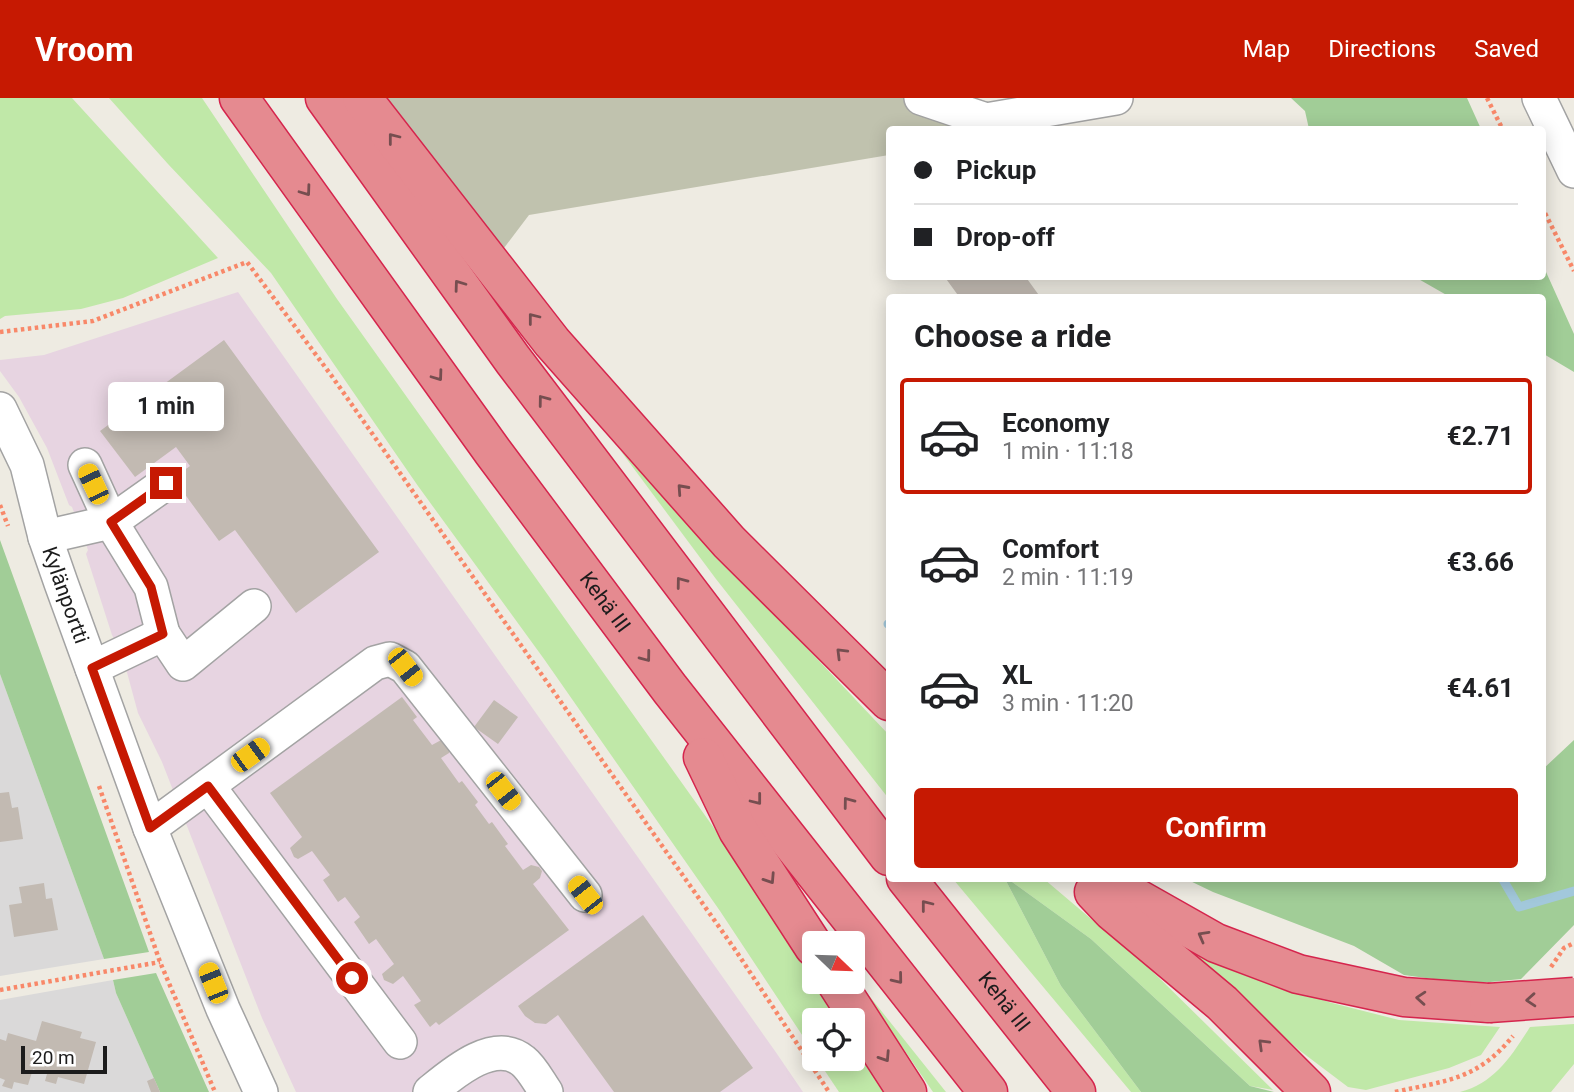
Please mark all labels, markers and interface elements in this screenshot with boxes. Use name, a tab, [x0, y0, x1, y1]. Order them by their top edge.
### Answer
text: Vroom	[35, 30, 134, 69]
text: Map	[1243, 35, 1290, 63]
text: Directions	[1328, 35, 1436, 63]
text: Saved	[1474, 35, 1539, 63]
one-way arrow	[389, 134, 402, 146]
text: Pickup	[956, 155, 1036, 185]
one-way arrow	[297, 183, 310, 196]
text: Drop-off	[956, 222, 1055, 252]
one-way arrow	[455, 280, 467, 293]
one-way arrow	[529, 313, 542, 325]
text: Choose a ride	[914, 317, 1111, 355]
one-way arrow	[430, 368, 442, 381]
callout: 1 min	[108, 382, 224, 430]
text: 1 min	[137, 393, 195, 420]
one-way arrow	[539, 396, 552, 408]
icon: car	[918, 405, 981, 468]
text: Economy	[1002, 408, 1109, 438]
text: €2.71	[1447, 421, 1514, 451]
text: 1 min · 11:18	[1002, 438, 1134, 465]
car	[75, 461, 112, 507]
route end	[150, 467, 182, 499]
one-way arrow	[678, 484, 691, 497]
icon: car	[918, 531, 981, 594]
text: Comfort	[1002, 534, 1099, 564]
street label: Kylänportti	[37, 543, 94, 647]
text: €3.66	[1447, 547, 1514, 577]
text: 2 min · 11:19	[1002, 564, 1134, 591]
street label: Kehä III	[575, 567, 635, 637]
one-way arrow	[676, 577, 689, 589]
car	[384, 644, 427, 690]
one-way arrow	[836, 648, 849, 661]
one-way arrow	[638, 649, 651, 662]
icon: car	[918, 657, 981, 720]
text: XL	[1002, 660, 1033, 690]
text: €4.61	[1447, 673, 1514, 703]
text: 3 min · 11:20	[1002, 690, 1134, 717]
car	[227, 734, 274, 776]
car	[482, 768, 525, 814]
button: Confirm	[914, 788, 1518, 868]
one-way arrow	[749, 793, 762, 805]
one-way arrow	[843, 797, 856, 810]
one-way arrow	[761, 871, 774, 884]
car	[564, 872, 607, 918]
one-way arrow	[921, 900, 934, 913]
north arrow	[802, 931, 864, 994]
map controls	[802, 931, 865, 1071]
one-way arrow	[1198, 931, 1211, 944]
car	[196, 960, 231, 1006]
route start	[336, 962, 368, 994]
street label: Kehä III	[973, 967, 1035, 1036]
one-way arrow	[890, 971, 902, 984]
one-way arrow	[1415, 991, 1426, 1006]
one-way arrow	[1526, 992, 1537, 1007]
button: locate	[802, 1008, 865, 1071]
one-way arrow	[1259, 1039, 1272, 1052]
scale bar	[21, 1043, 107, 1075]
text: 20 m	[32, 1046, 75, 1069]
one-way arrow	[877, 1050, 890, 1063]

